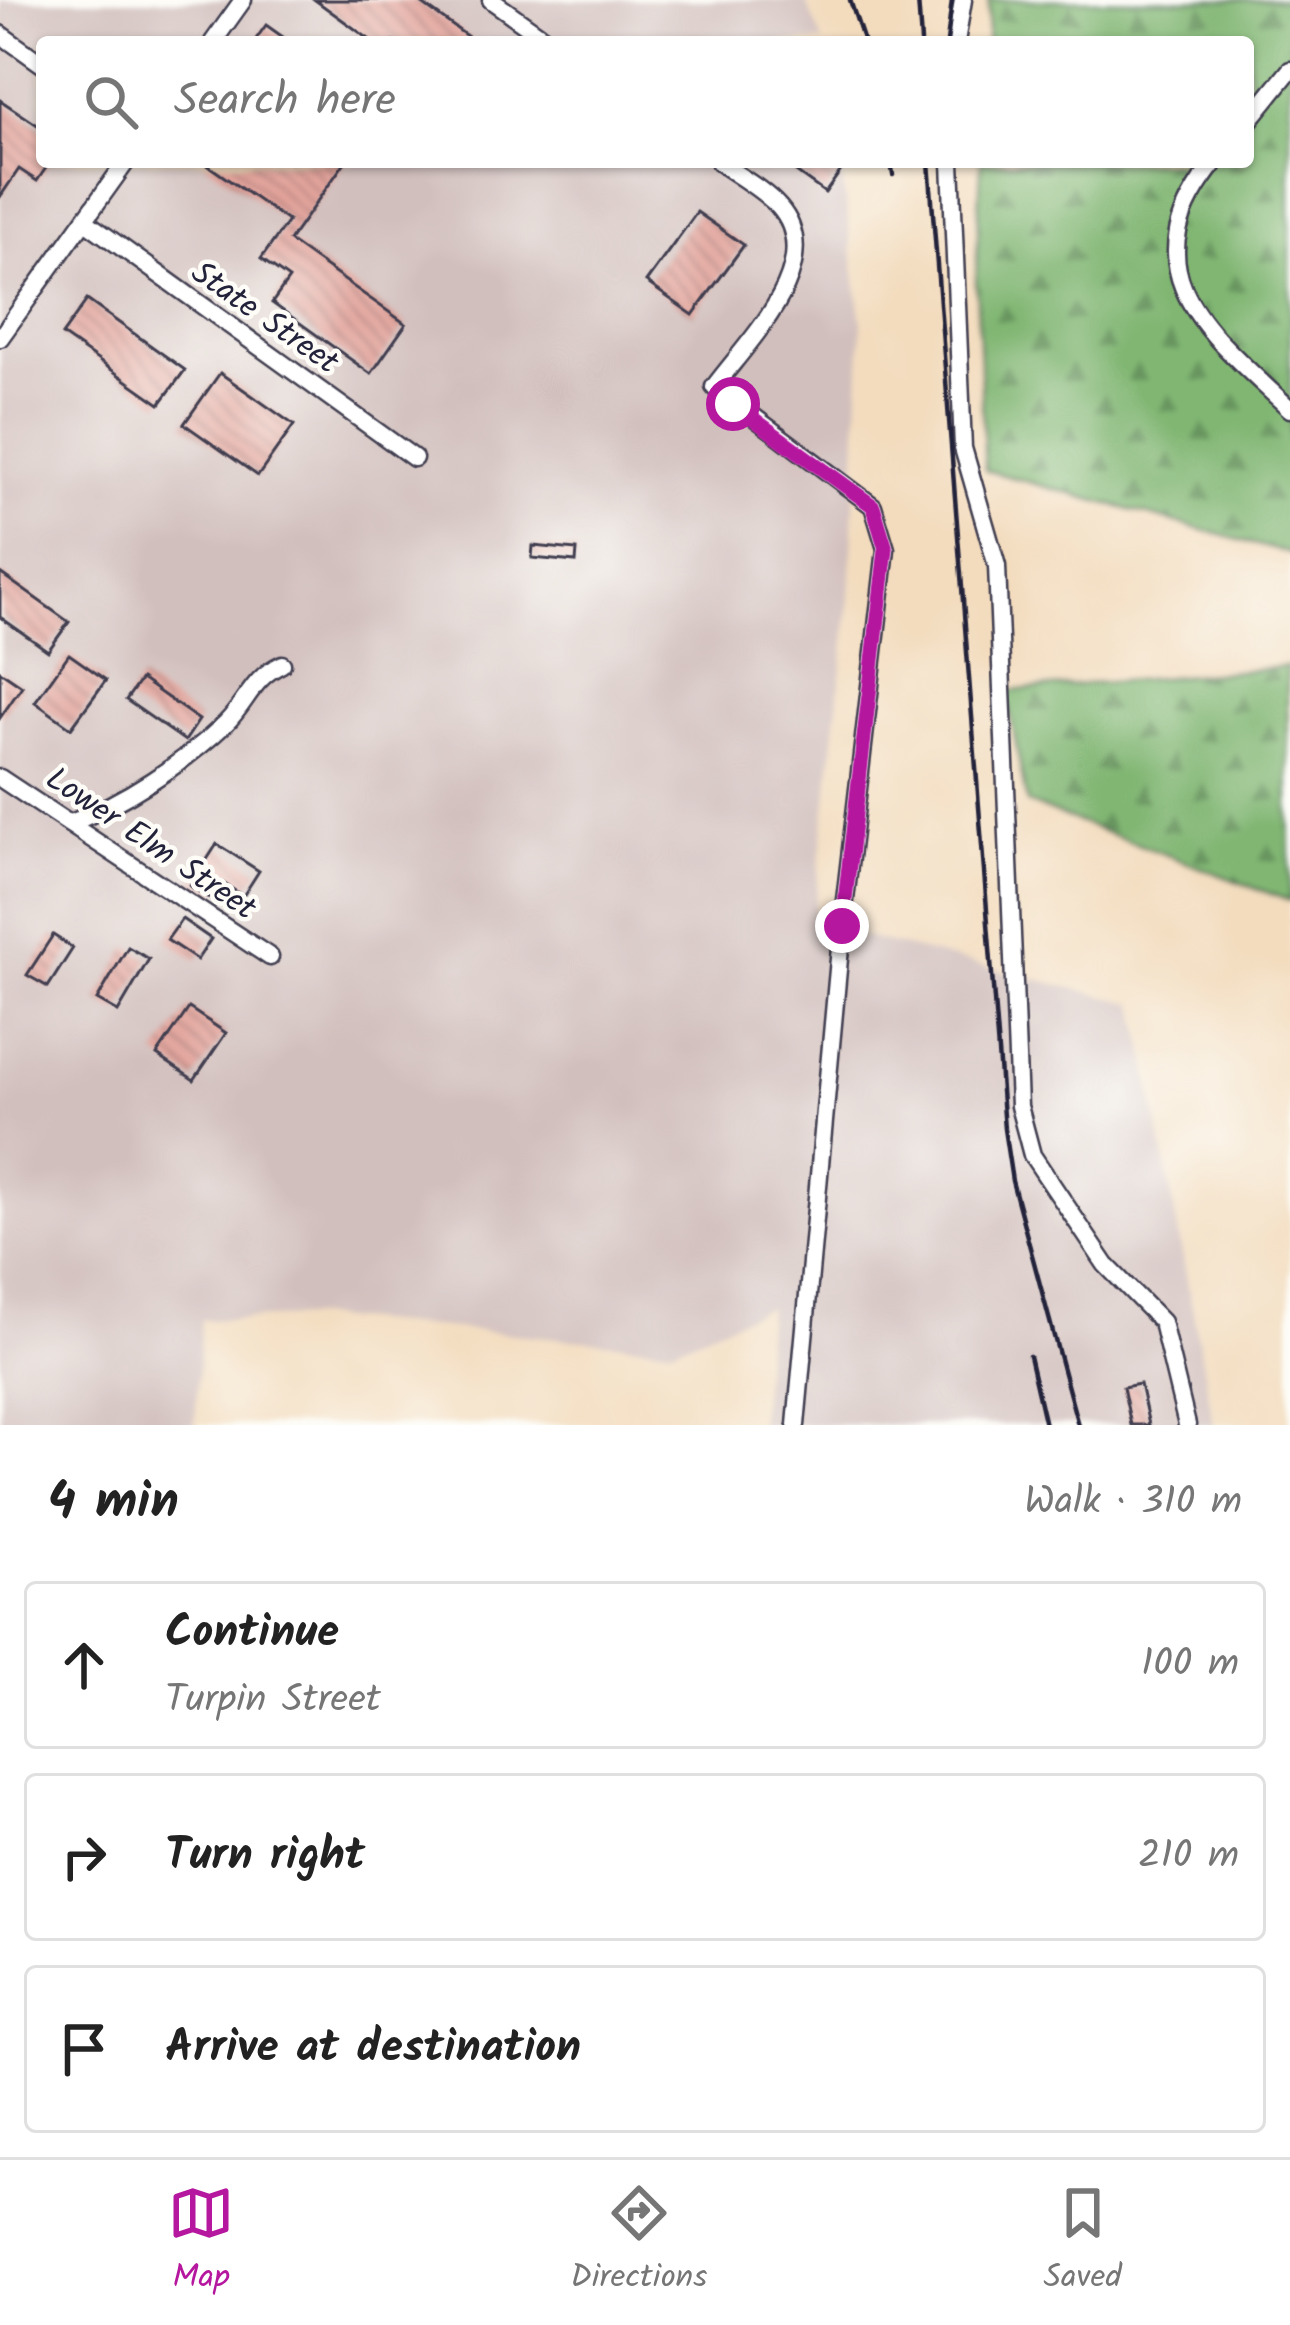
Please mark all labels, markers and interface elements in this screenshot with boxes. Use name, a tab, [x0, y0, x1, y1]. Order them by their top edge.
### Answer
search box	[36, 36, 1254, 168]
text: Search here	[174, 66, 396, 138]
icon: search	[78, 69, 144, 135]
street label: State Street	[179, 248, 350, 390]
route start	[706, 377, 760, 431]
street label: Lower Elm Street	[34, 754, 267, 936]
route end	[815, 899, 869, 953]
text: 4 min	[48, 1463, 179, 1544]
text: Walk · 310 m	[1024, 1472, 1242, 1534]
text: Continue	[165, 1598, 339, 1670]
icon: ahead	[51, 1632, 117, 1698]
text: 100 m	[1141, 1634, 1239, 1696]
text: Turpin Street	[165, 1670, 381, 1732]
text: Turn right	[165, 1821, 365, 1893]
icon: right	[51, 1824, 117, 1890]
text: 210 m	[1138, 1826, 1239, 1888]
text: Arrive at destination	[165, 2013, 581, 2085]
icon: arrive	[51, 2016, 117, 2082]
tab: Map	[168, 2180, 234, 2305]
tab: Directions	[570, 2180, 707, 2305]
tab: Saved	[1044, 2180, 1122, 2305]

